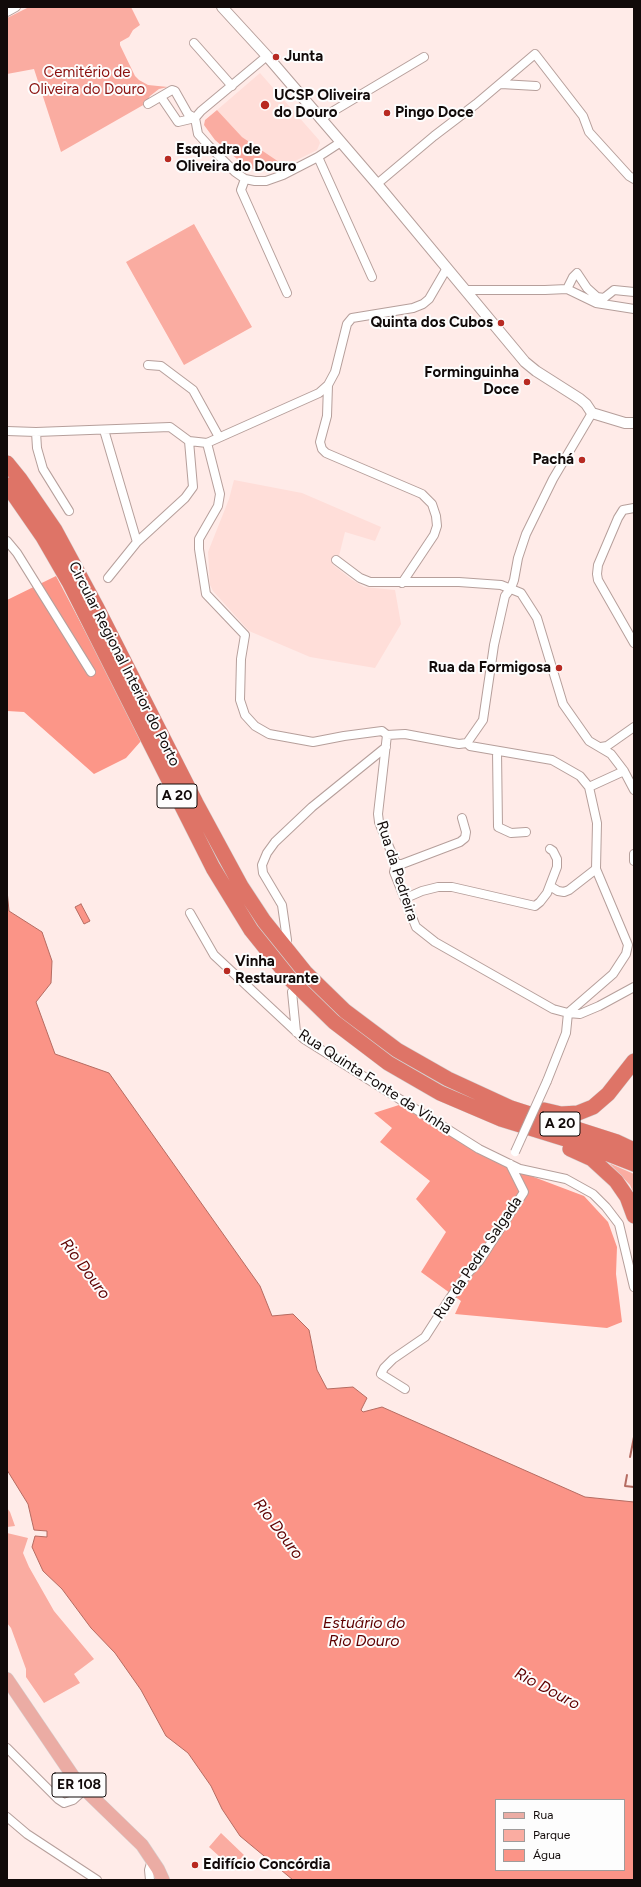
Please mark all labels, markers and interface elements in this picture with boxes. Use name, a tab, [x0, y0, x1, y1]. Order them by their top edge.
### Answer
place label: Junta	[284, 48, 323, 66]
marker: Junta	[271, 52, 281, 62]
park label: Cemitério de Oliveira do Douro	[29, 64, 145, 99]
place label: UCSP Oliveira do Douro	[274, 87, 371, 122]
marker: UCSP Oliveira do Douro	[259, 99, 271, 111]
place label: Pingo Doce	[395, 104, 474, 122]
marker: Pingo Doce	[382, 108, 392, 118]
place label: Esquadra de Oliveira do Douro	[176, 141, 296, 176]
marker: Esquadra de Oliveira do Douro	[163, 154, 173, 164]
place label: Quinta dos Cubos	[370, 314, 493, 332]
marker: Quinta dos Cubos	[496, 318, 506, 328]
place label: Forminguinha Doce	[424, 364, 519, 399]
marker: Forminguinha Doce	[522, 377, 532, 387]
place label: Pachá	[532, 451, 574, 469]
marker: Pachá	[577, 455, 587, 465]
street label: Circular Regional Interior do Porto	[64, 559, 184, 769]
place label: Rua da Formigosa	[428, 659, 551, 677]
marker: Rua da Formigosa	[554, 663, 564, 673]
road number: A 20	[157, 784, 197, 808]
street label: Rua da Pedreira	[372, 819, 422, 923]
place label: Vinha Restaurante	[235, 953, 319, 988]
marker: Vinha Restaurante	[222, 966, 232, 976]
street label: Rua Quinta Fonte da Vinha	[295, 1026, 455, 1138]
road number: A 20	[540, 1112, 580, 1136]
street label: Rua da Pedra Salgada	[430, 1193, 526, 1323]
water label: Rio Douro	[56, 1235, 114, 1303]
water label: Rio Douro	[249, 1495, 307, 1563]
water label: Estuário do Rio Douro	[323, 1613, 405, 1651]
water label: Rio Douro	[511, 1664, 583, 1714]
road number: ER 108	[52, 1773, 106, 1797]
legend	[495, 1799, 625, 1871]
text: Rua	[533, 1808, 553, 1822]
text: Parque	[533, 1828, 570, 1842]
text: Água	[533, 1848, 561, 1862]
place label: Edifício Concórdia	[203, 1856, 330, 1874]
marker: Edifício Concórdia	[190, 1860, 200, 1870]

